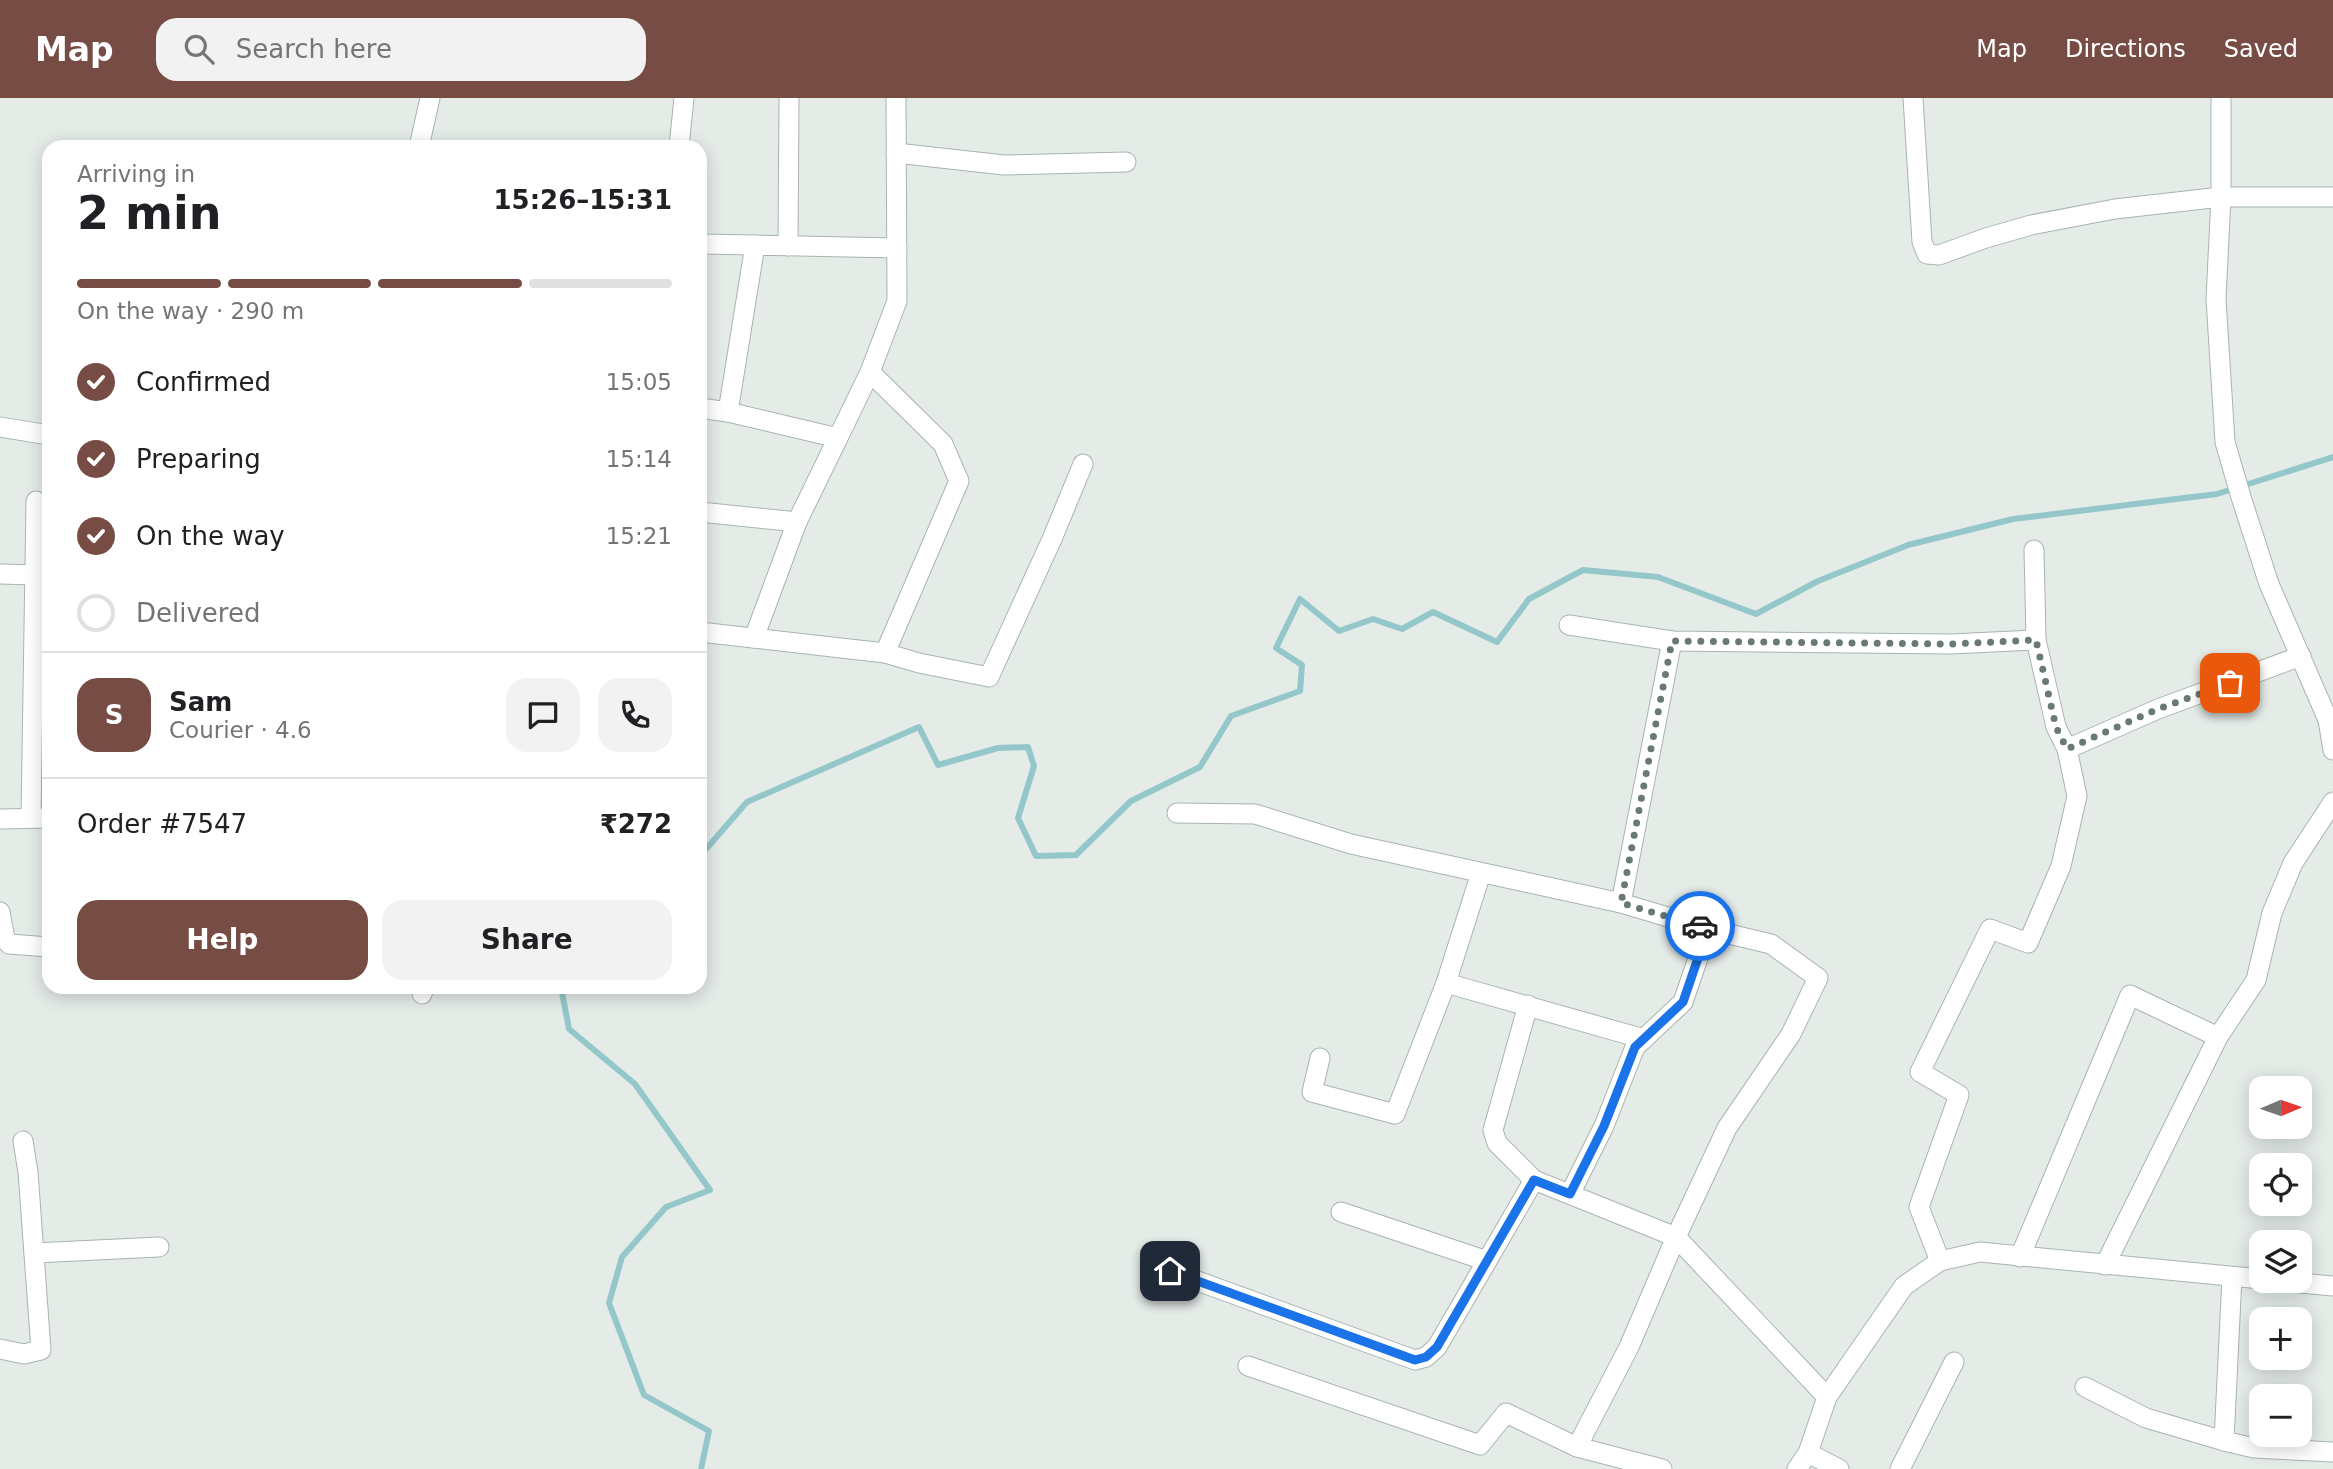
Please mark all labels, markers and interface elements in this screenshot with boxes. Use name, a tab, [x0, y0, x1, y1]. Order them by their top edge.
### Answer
search box	[156, 18, 646, 81]
text: Map	[35, 30, 114, 69]
icon: search	[180, 30, 218, 68]
text: Search here	[236, 34, 392, 64]
text: Map	[1976, 35, 2027, 63]
text: Directions	[2065, 35, 2186, 63]
text: Saved	[2224, 35, 2298, 63]
text: Arriving in	[77, 161, 195, 187]
text: 15:26–15:31	[493, 185, 672, 215]
text: 2 min	[77, 186, 221, 240]
text: On the way · 290 m	[77, 298, 304, 324]
icon: check	[77, 363, 115, 401]
text: Confirmed	[136, 367, 271, 397]
text: 15:05	[606, 369, 672, 395]
icon: check	[77, 440, 115, 478]
text: Preparing	[136, 444, 261, 474]
text: 15:14	[606, 446, 672, 472]
icon: check	[77, 517, 115, 555]
text: On the way	[136, 521, 285, 551]
text: 15:21	[606, 523, 672, 549]
text: Delivered	[136, 598, 260, 628]
pin	[2200, 653, 2260, 713]
icon: bag	[2211, 664, 2249, 702]
button: chat	[506, 678, 580, 752]
button: phone	[598, 678, 672, 752]
text: Sam	[169, 687, 232, 717]
text: S	[105, 700, 123, 730]
text: Courier · 4.6	[169, 717, 312, 743]
text: Order #7547	[77, 809, 247, 839]
text: ₹272	[600, 809, 672, 839]
courier	[1665, 891, 1735, 961]
button: Help	[77, 900, 368, 980]
button: Share	[382, 900, 672, 980]
icon: car	[1681, 907, 1719, 945]
north arrow	[2249, 1076, 2312, 1139]
map controls	[2249, 1076, 2312, 1447]
button: locate	[2249, 1153, 2312, 1216]
button: layers	[2249, 1230, 2312, 1293]
pin	[1140, 1241, 1200, 1301]
icon: home	[1151, 1252, 1189, 1290]
button: +	[2249, 1307, 2312, 1370]
button: −	[2249, 1384, 2312, 1447]

